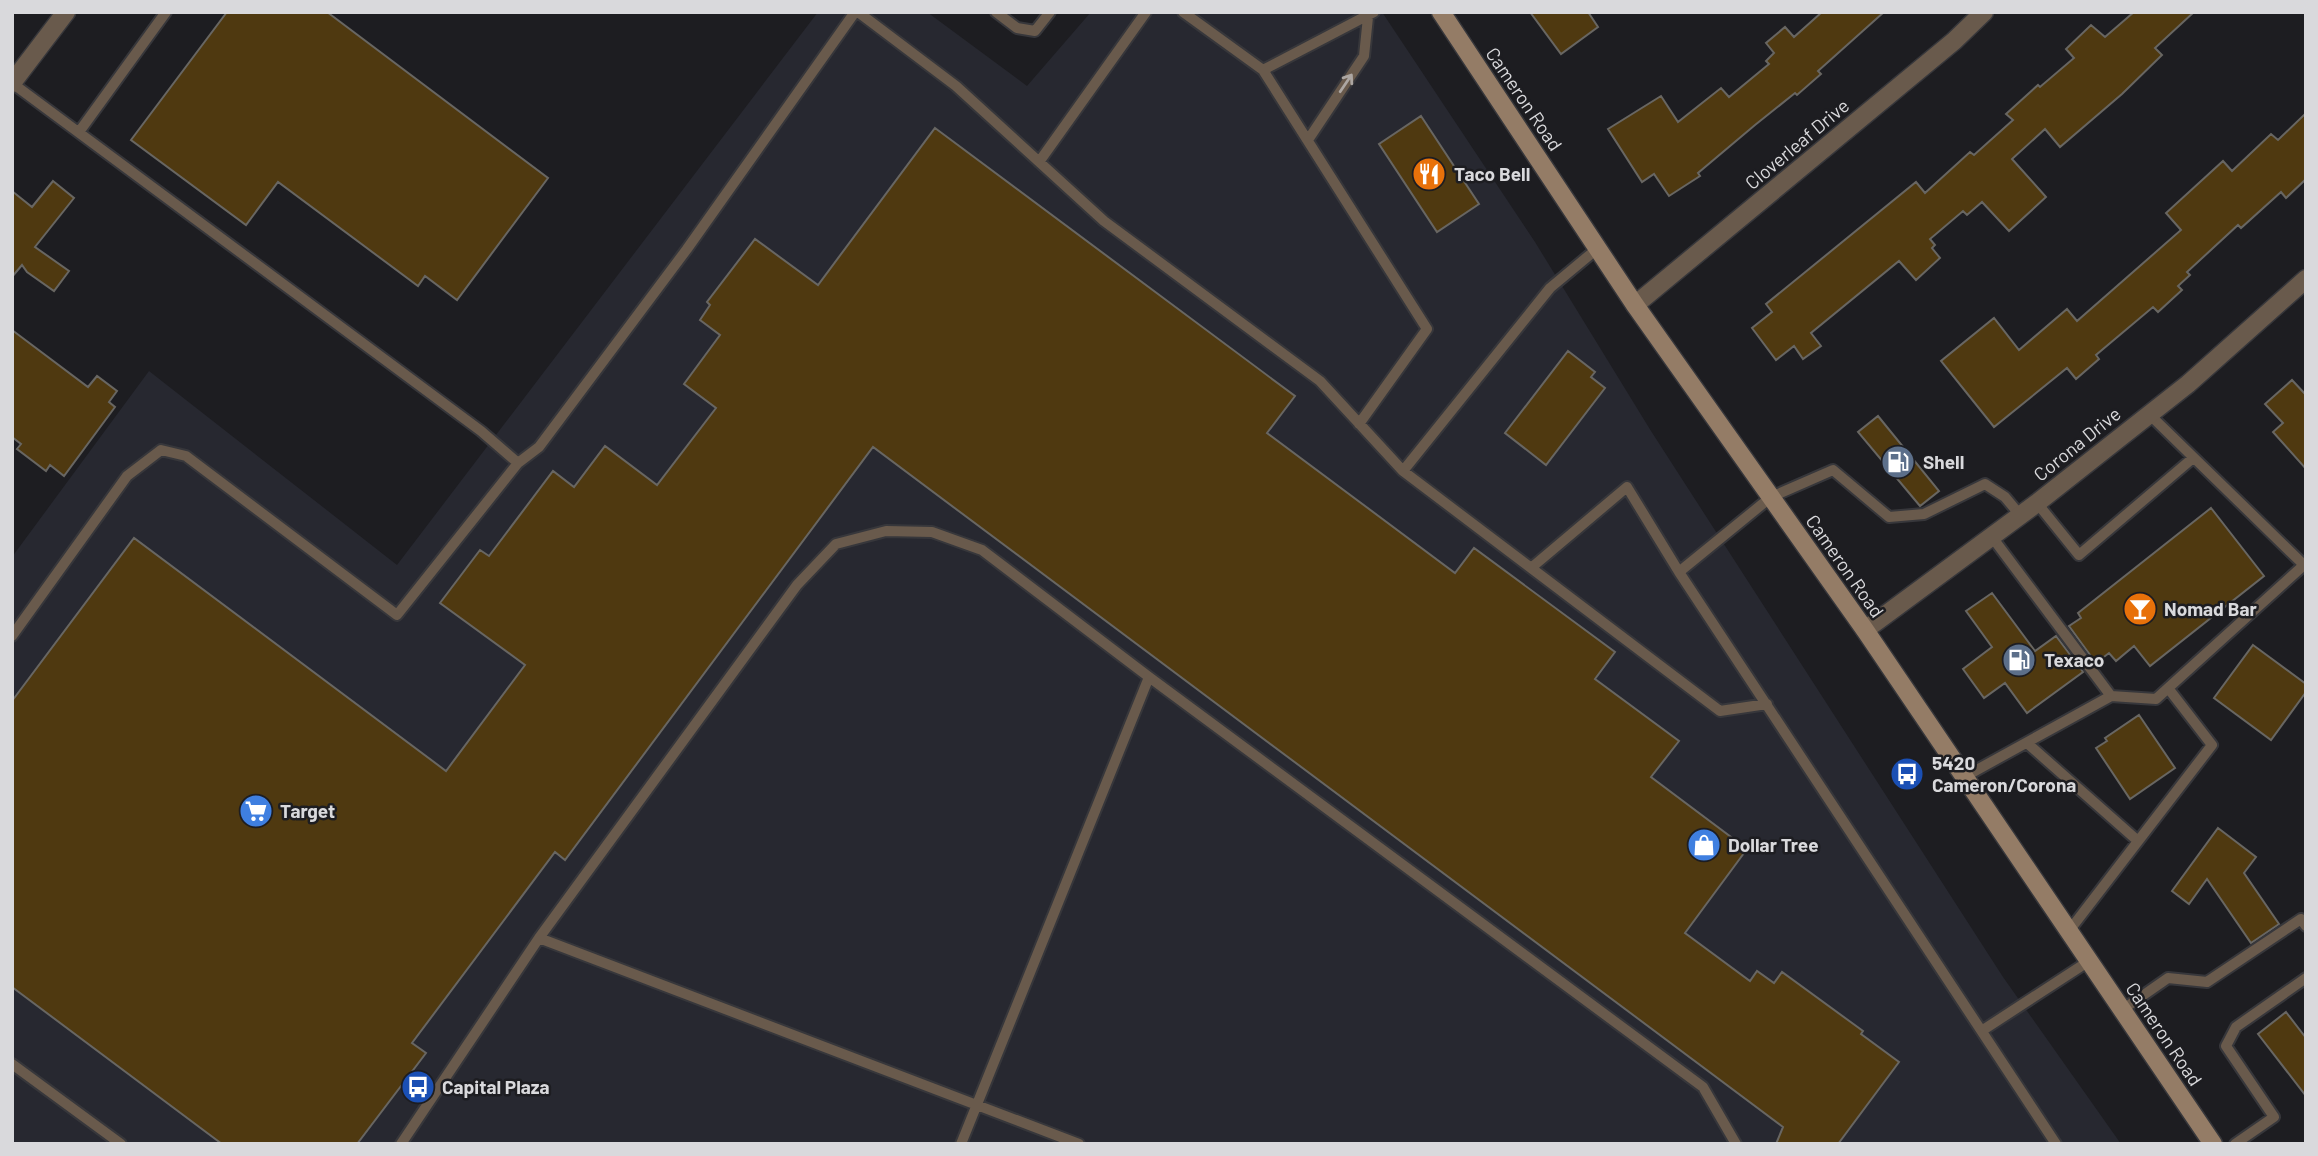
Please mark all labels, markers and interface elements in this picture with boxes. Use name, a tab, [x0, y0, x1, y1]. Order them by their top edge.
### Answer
street label: Cameron Road	[1481, 43, 1568, 155]
one-way arrow	[1338, 74, 1353, 93]
street label: Cloverleaf Drive	[1740, 93, 1853, 194]
restaurant icon: Taco Bell	[1410, 155, 1448, 193]
place label: Taco Bell	[1454, 162, 1530, 185]
street label: Corona Drive	[2029, 402, 2125, 486]
fuel station icon: Shell	[1879, 443, 1917, 481]
place label: Shell	[1923, 450, 1964, 473]
street label: Cameron Road	[1802, 510, 1889, 621]
bar icon: Nomad Bar	[2121, 590, 2159, 628]
place label: Nomad Bar	[2164, 597, 2257, 620]
fuel station icon: Texaco	[2000, 641, 2038, 679]
place label: Texaco	[2044, 648, 2104, 671]
place label: 5420 Cameron/Corona	[1932, 751, 2076, 796]
bus stop icon: 5420 Cameron/Corona	[1888, 755, 1926, 793]
supermarket icon: Target	[237, 792, 275, 830]
place label: Target	[280, 799, 335, 822]
shop icon: Dollar Tree	[1685, 826, 1723, 864]
place label: Dollar Tree	[1728, 833, 1819, 856]
street label: Cameron Road	[2121, 978, 2208, 1090]
bus stop icon: Capital Plaza	[399, 1068, 437, 1106]
place label: Capital Plaza	[442, 1075, 550, 1098]

